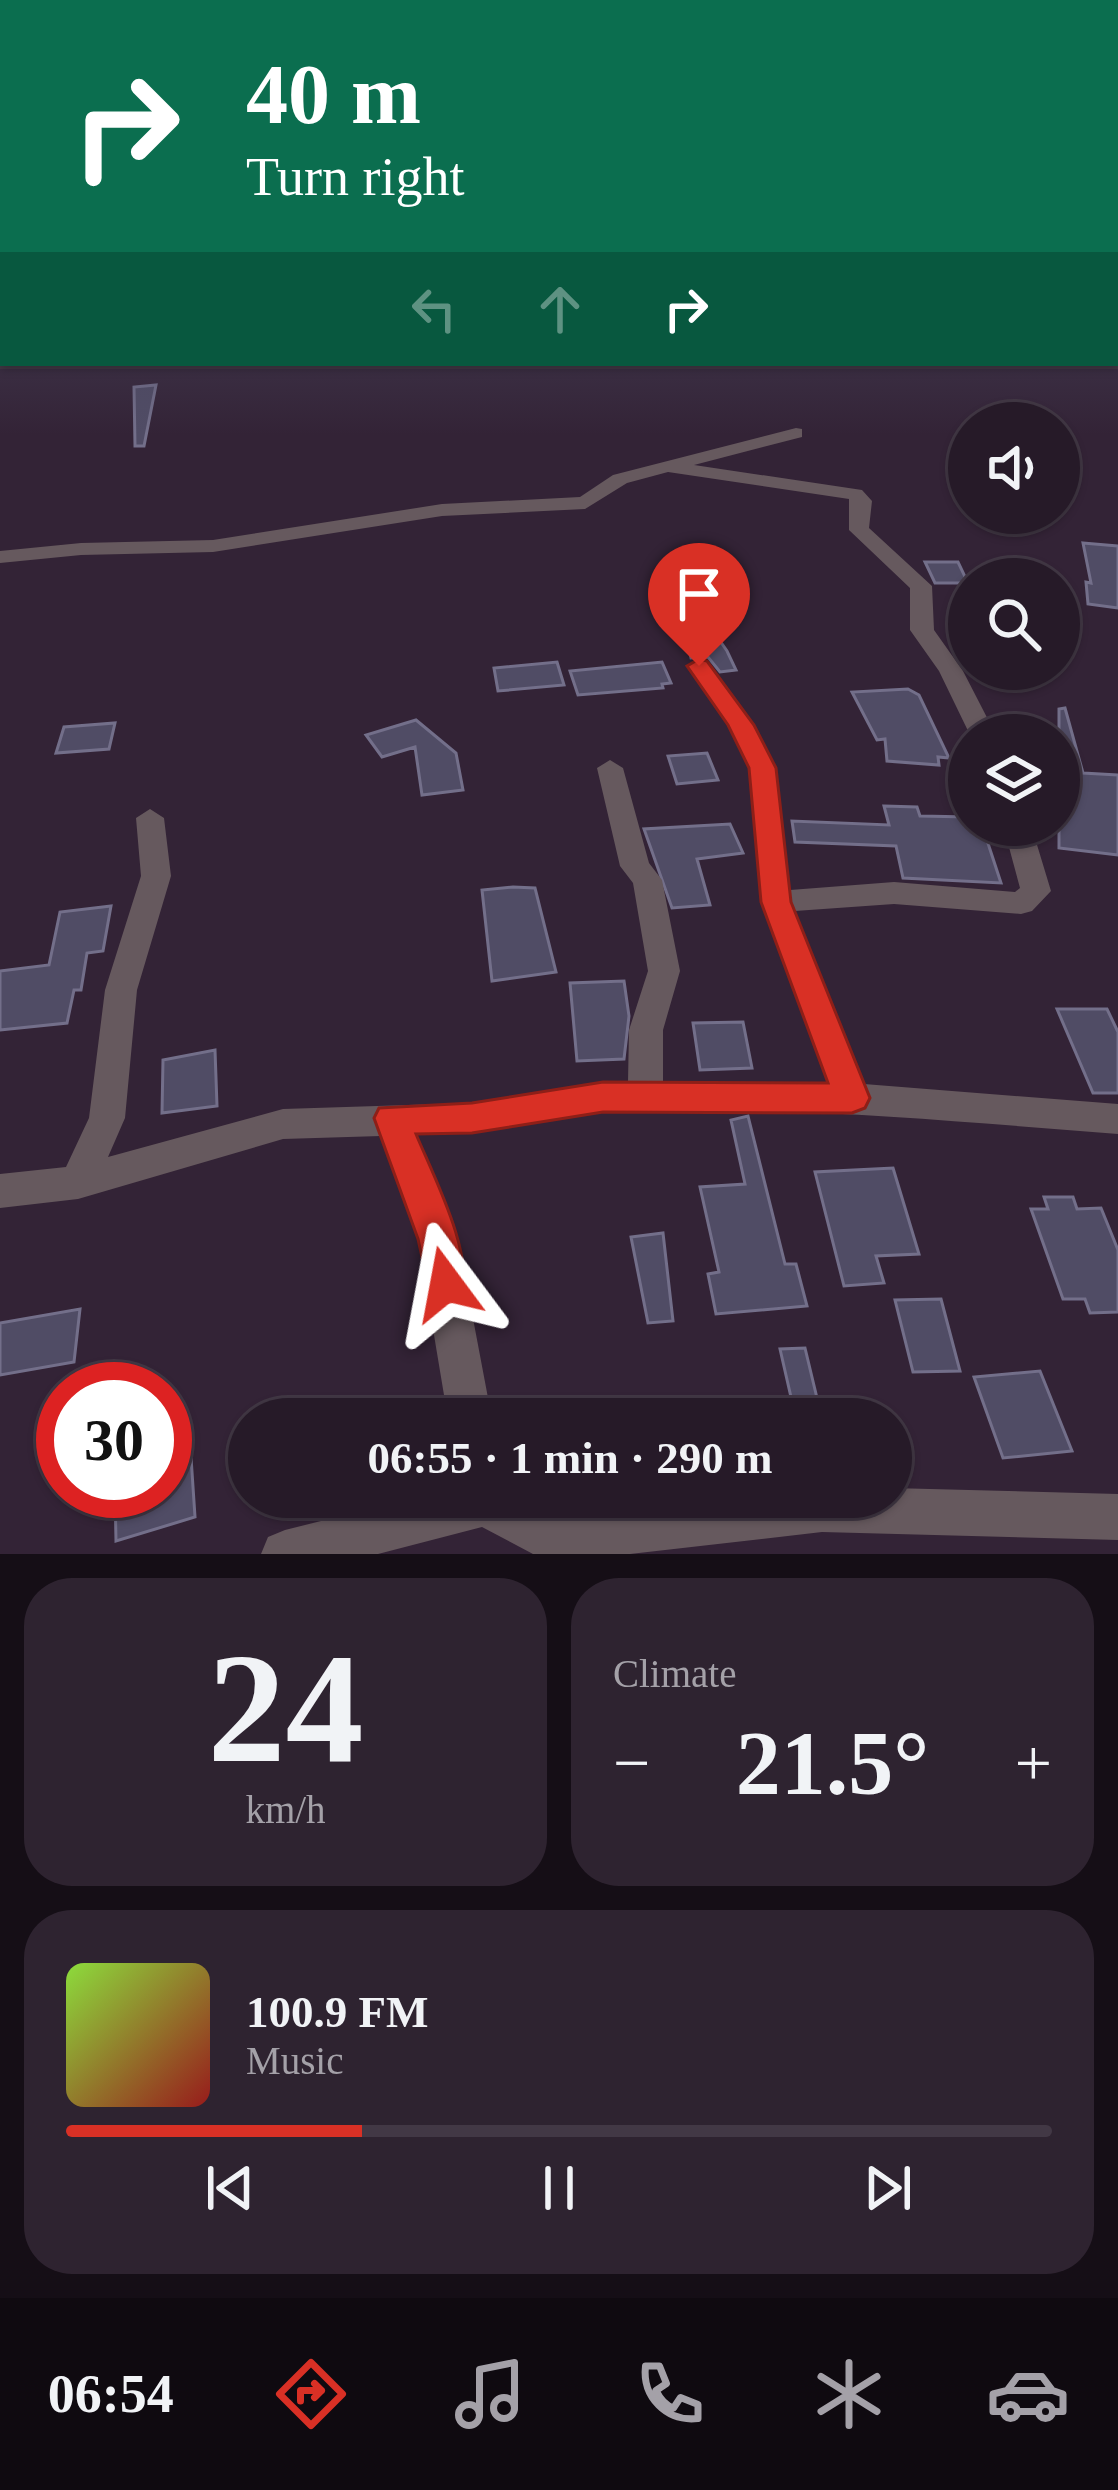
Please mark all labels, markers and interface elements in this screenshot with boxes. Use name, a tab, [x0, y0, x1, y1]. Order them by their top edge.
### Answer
icon: right	[48, 48, 204, 204]
text: 40 m	[246, 48, 421, 141]
text: Turn right	[246, 147, 465, 207]
icon: left	[401, 276, 467, 342]
icon: ahead	[527, 276, 593, 342]
icon: right	[653, 276, 719, 342]
map controls	[948, 402, 1080, 846]
button: sound	[948, 402, 1080, 534]
pin	[648, 543, 750, 666]
button: search	[948, 558, 1080, 690]
icon: arrive	[666, 561, 732, 627]
button: layers	[948, 714, 1080, 846]
position arrow	[383, 1221, 509, 1347]
speed limit sign: 30	[36, 1362, 192, 1518]
text: 06:55 · 1 min · 290 m	[368, 1433, 773, 1483]
text: 24	[208, 1622, 364, 1795]
text: Climate	[613, 1652, 736, 1695]
text: 21.5°	[736, 1714, 929, 1813]
text: −	[613, 1726, 650, 1799]
text: +	[1015, 1726, 1052, 1799]
text: km/h	[245, 1788, 326, 1831]
text: 100.9 FM	[246, 1987, 428, 2037]
text: Music	[246, 2039, 344, 2082]
icon: previous	[197, 2155, 263, 2221]
icon: pause	[526, 2155, 592, 2221]
icon: next	[855, 2155, 921, 2221]
icon: directions	[269, 2352, 353, 2436]
icon: music	[448, 2352, 532, 2436]
icon: phone	[628, 2352, 712, 2436]
icon: climate	[807, 2352, 891, 2436]
icon: car	[986, 2352, 1070, 2436]
text: 06:54	[48, 2364, 174, 2424]

